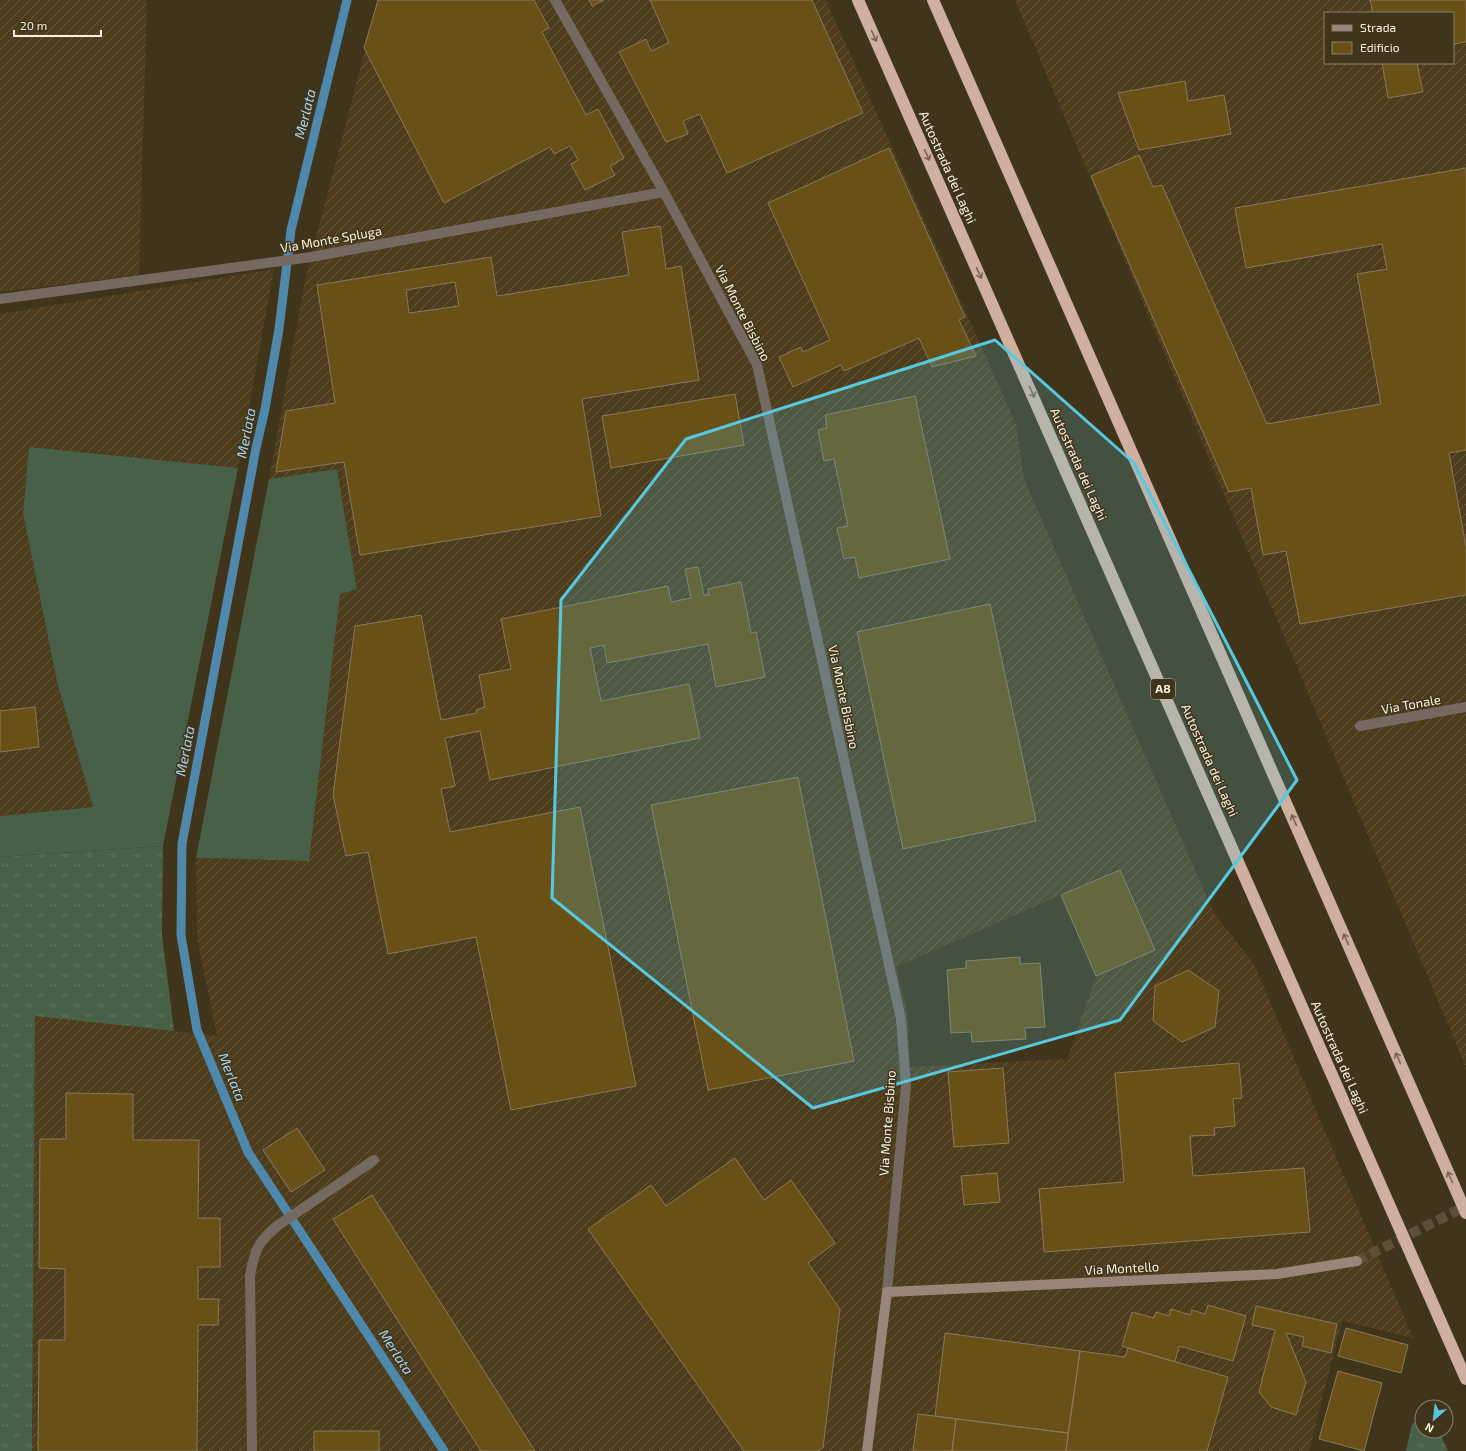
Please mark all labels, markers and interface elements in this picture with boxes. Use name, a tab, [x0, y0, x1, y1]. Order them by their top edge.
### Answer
scale bar	[14, 12, 101, 38]
legend	[1324, 12, 1454, 64]
text: 20 m	[20, 18, 47, 32]
text: Strada	[1360, 20, 1396, 34]
one-way arrow	[871, 29, 878, 41]
text: Edificio	[1360, 40, 1400, 54]
water label: Merlata	[290, 87, 319, 141]
street label: Autostrada dei Laghi	[916, 108, 980, 226]
one-way arrow	[924, 148, 931, 160]
street label: Via Monte Spluga	[279, 222, 383, 256]
street label: Via Monte Bisbino	[712, 262, 774, 364]
one-way arrow	[976, 267, 984, 279]
one-way arrow	[1029, 386, 1036, 398]
street label: Autostrada dei Laghi	[1047, 405, 1111, 523]
water label: Merlata	[232, 406, 259, 459]
street label: Via Monte Bisbino	[825, 644, 863, 750]
road number: A8	[1151, 679, 1175, 699]
street label: Via Tonale	[1380, 691, 1442, 717]
street label: Autostrada dei Laghi	[1178, 701, 1242, 819]
water label: Merlata	[171, 724, 198, 777]
one-way arrow	[1290, 814, 1297, 826]
one-way arrow	[1342, 933, 1349, 945]
street label: Autostrada dei Laghi	[1308, 998, 1372, 1116]
water label: Merlata	[215, 1050, 250, 1104]
one-way arrow	[1394, 1052, 1401, 1064]
street label: Via Monte Bisbino	[875, 1070, 899, 1176]
one-way arrow	[1446, 1172, 1454, 1184]
street label: Via Montello	[1084, 1258, 1160, 1278]
water label: Merlata	[375, 1326, 417, 1378]
north arrow	[1414, 1399, 1454, 1439]
text: N	[1422, 1421, 1436, 1436]

